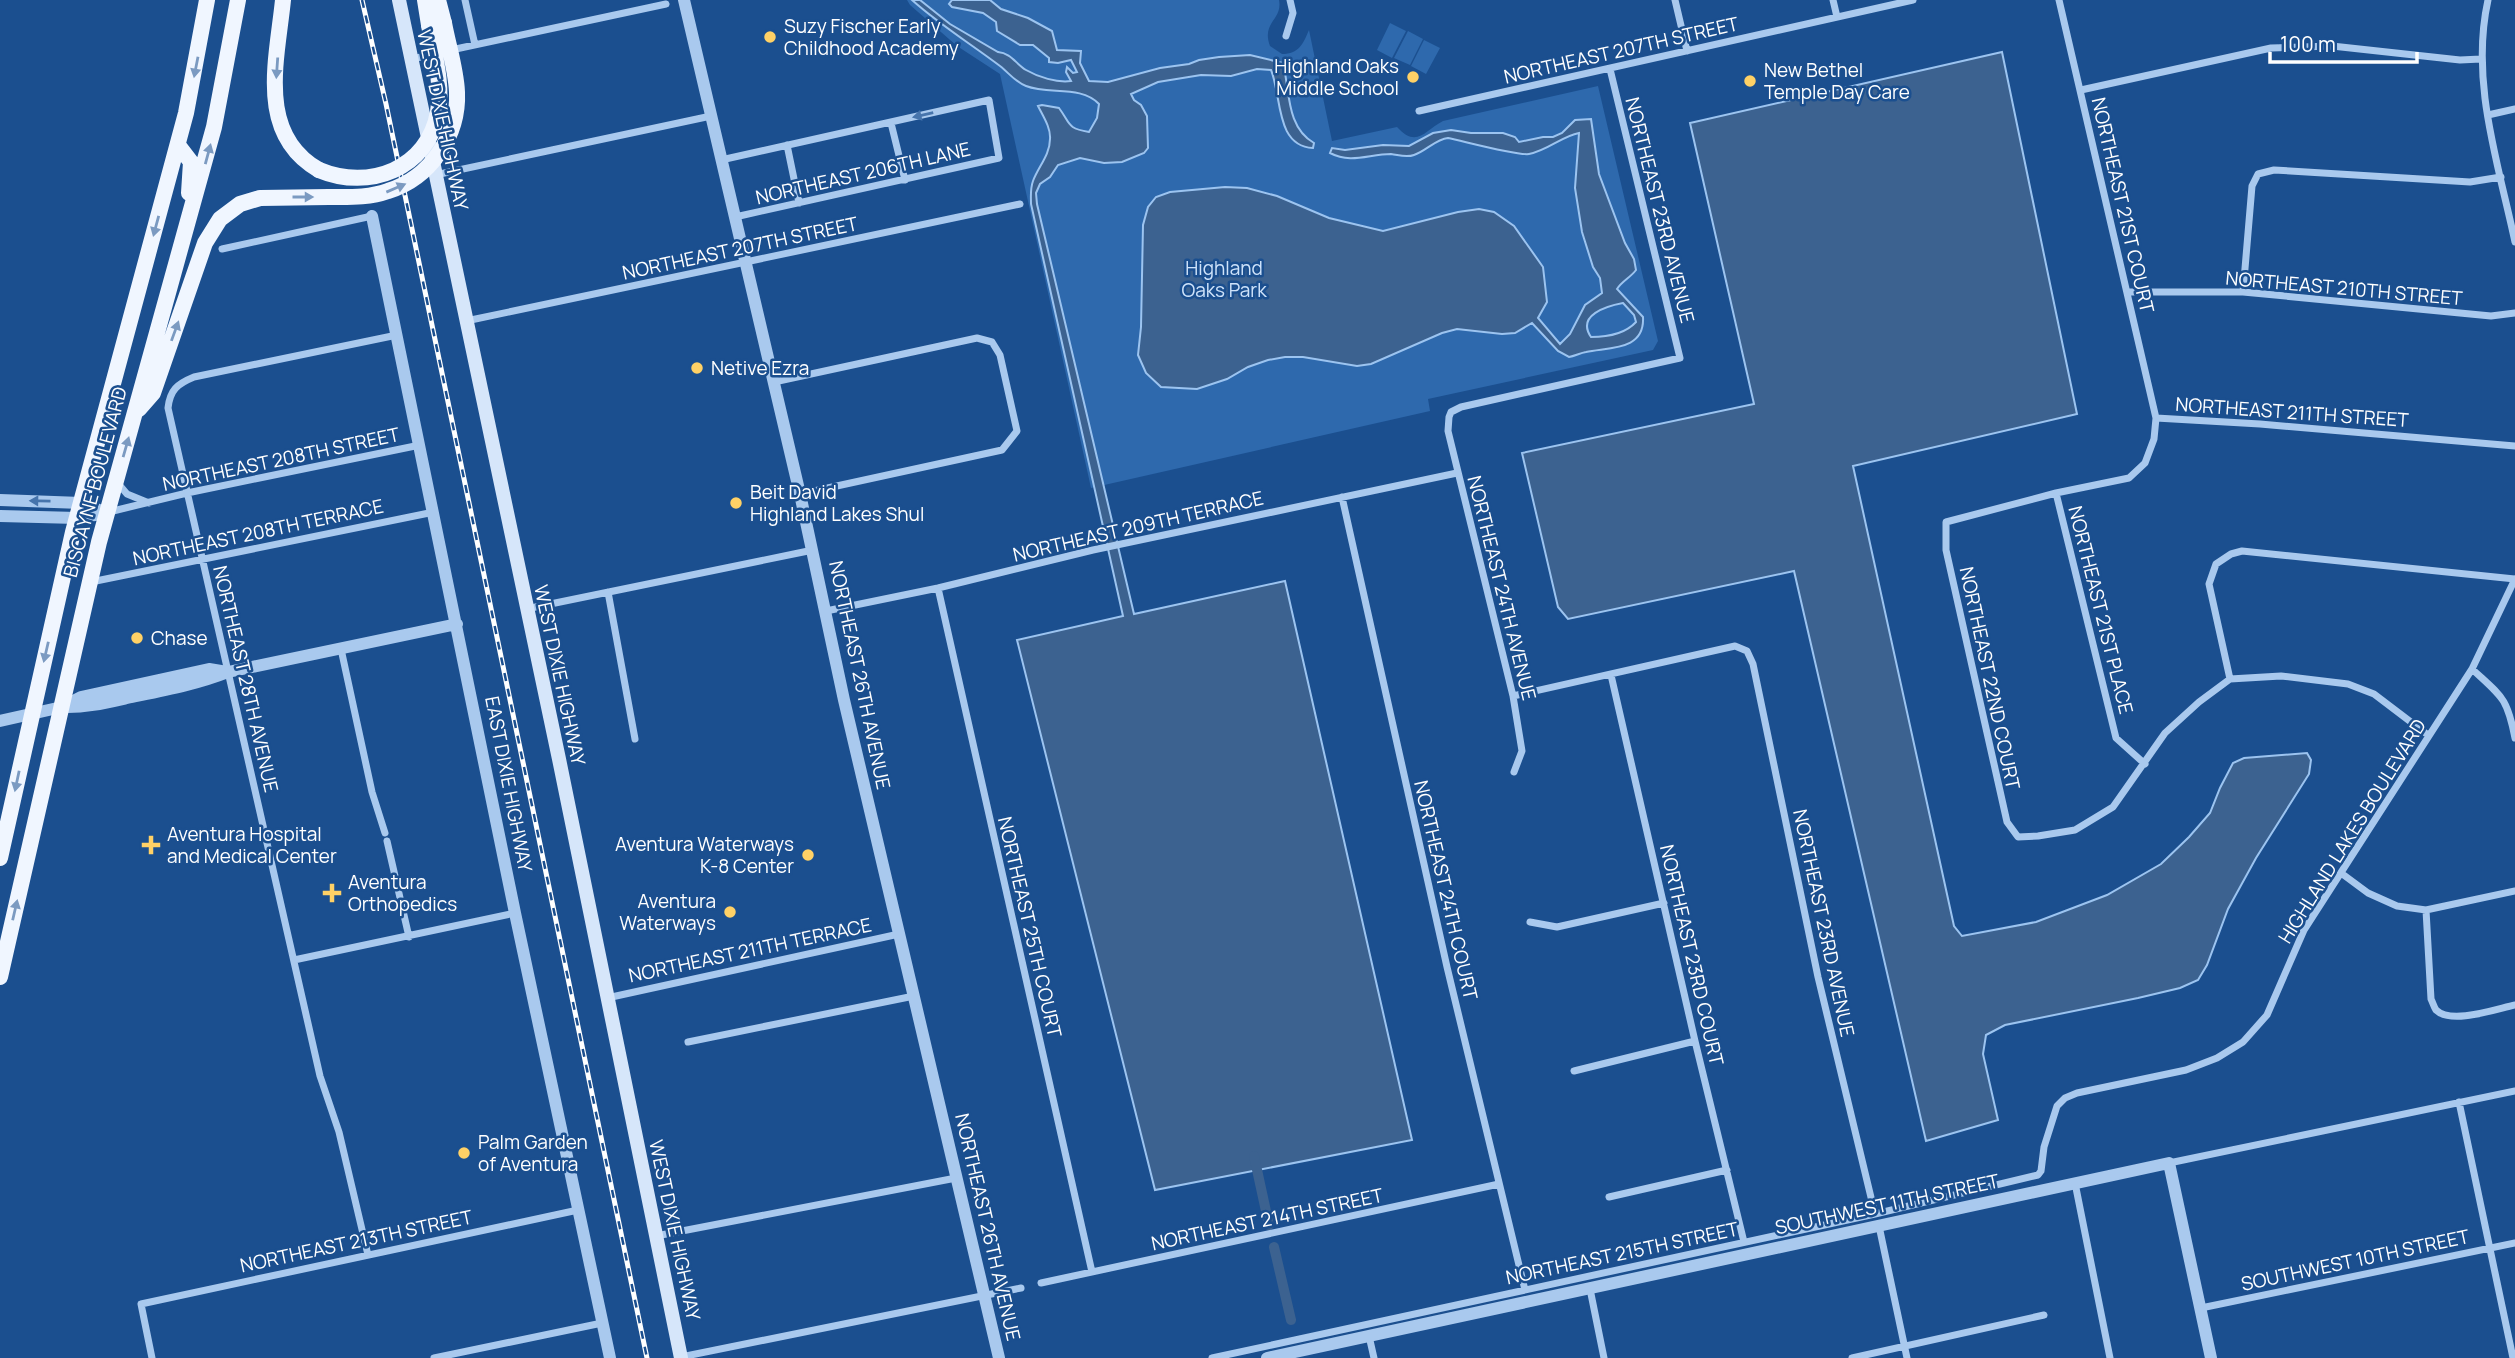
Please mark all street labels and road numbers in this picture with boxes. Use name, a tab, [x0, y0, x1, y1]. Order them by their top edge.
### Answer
street label: NORTHEAST 207TH STREET	[1501, 10, 1741, 90]
street label: WEST DIXIE HIGHWAY	[411, 27, 475, 213]
street label: NORTHEAST 23RD AVENUE	[1619, 94, 1701, 326]
street label: NORTHEAST 21ST COURT	[2086, 95, 2161, 316]
street label: NORTHEAST 206TH LANE	[753, 136, 973, 210]
street label: NORTHEAST 207TH STREET	[620, 210, 861, 286]
street label: NORTHEAST 210TH STREET	[2224, 265, 2464, 311]
street label: BISCAYNE BOULEVARD	[57, 384, 133, 580]
street label: NORTHEAST 211TH STREET	[2175, 391, 2410, 433]
street label: NORTHEAST 208TH STREET	[160, 421, 402, 497]
street label: NORTHEAST 24TH AVENUE	[1461, 473, 1543, 703]
street label: NORTHEAST 209TH TERRACE	[1010, 484, 1266, 568]
street label: NORTHEAST 208TH TERRACE	[130, 493, 386, 571]
street label: NORTHEAST 21ST PLACE	[2063, 503, 2139, 717]
street label: NORTHEAST 26TH AVENUE	[823, 558, 897, 792]
street label: NORTHEAST 28TH AVENUE	[207, 563, 285, 795]
street label: NORTHEAST 22ND COURT	[1954, 564, 2026, 792]
street label: WEST DIXIE HIGHWAY	[528, 582, 592, 768]
street label: EAST DIXIE HIGHWAY	[479, 694, 539, 874]
street label: HIGHLAND LAKES BOULEVARD	[2272, 714, 2432, 948]
street label: NORTHEAST 24TH COURT	[1408, 778, 1484, 1003]
street label: NORTHEAST 23RD AVENUE	[1787, 807, 1861, 1039]
street label: NORTHEAST 25TH COURT	[992, 814, 1068, 1041]
street label: NORTHEAST 23RD COURT	[1654, 842, 1730, 1069]
street label: NORTHEAST 211TH TERRACE	[626, 912, 874, 988]
street label: NORTHEAST 26TH AVENUE	[949, 1111, 1027, 1343]
street label: WEST DIXIE HIGHWAY	[643, 1137, 707, 1323]
street label: SOUTHWEST 11TH STREET	[1773, 1167, 2002, 1240]
street label: NORTHEAST 214TH STREET	[1149, 1182, 1386, 1256]
street label: NORTHEAST 213TH STREET	[238, 1204, 475, 1278]
street label: NORTHEAST 215TH STREET	[1503, 1215, 1741, 1290]
street label: SOUTHWEST 10TH STREET	[2239, 1223, 2472, 1297]

